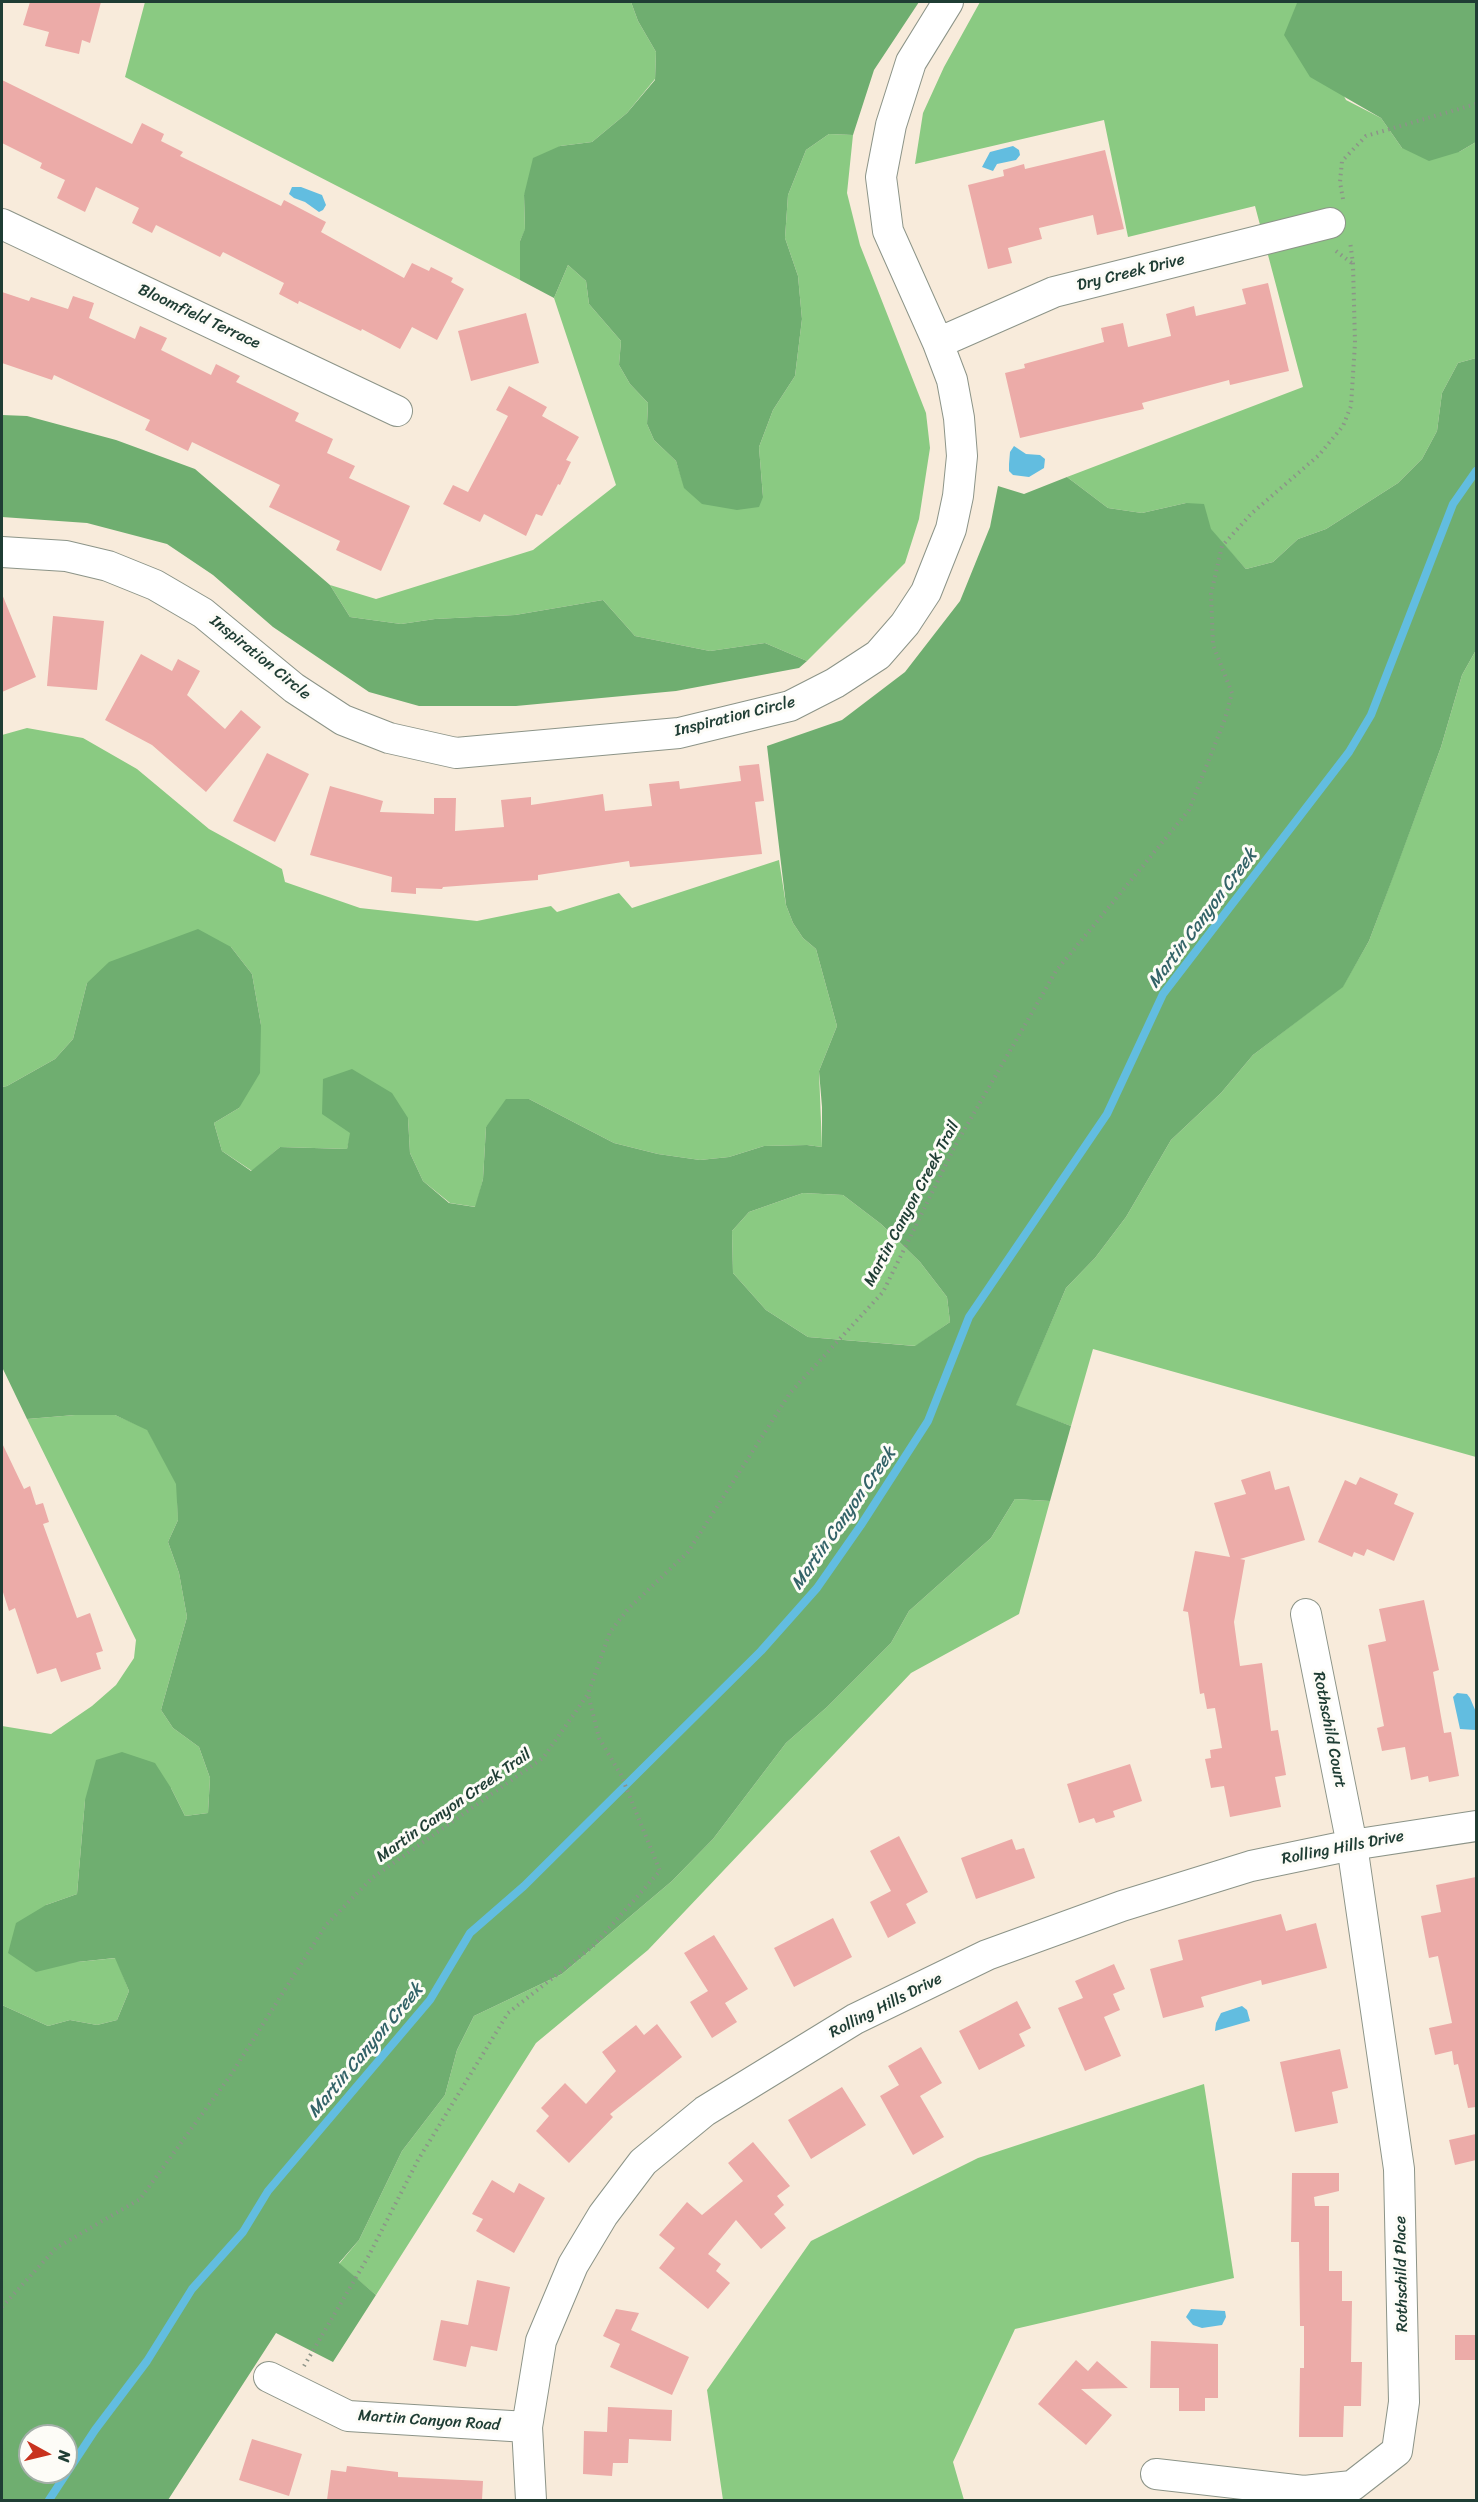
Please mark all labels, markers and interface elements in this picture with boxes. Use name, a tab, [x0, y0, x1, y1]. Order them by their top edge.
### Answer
street label: Dry Creek Drive	[1075, 250, 1187, 296]
street label: Bloomfield Terrace	[135, 280, 263, 354]
street label: Inspiration Circle	[206, 612, 314, 704]
street label: Inspiration Circle	[673, 693, 797, 741]
water label: Martin Canyon Creek	[1144, 845, 1262, 993]
street label: Martin Canyon Creek Trail	[860, 1118, 964, 1290]
water label: Martin Canyon Creek	[787, 1444, 901, 1594]
street label: Rothschild Court	[1308, 1670, 1350, 1790]
street label: Martin Canyon Creek Trail	[373, 1745, 535, 1867]
street label: Rolling Hills Drive	[1280, 1827, 1406, 1869]
street label: Rolling Hills Drive	[826, 1969, 946, 2043]
water label: Martin Canyon Creek	[304, 1980, 428, 2122]
street label: Rothschild Place	[1391, 2216, 1413, 2332]
street label: Martin Canyon Road	[357, 2406, 501, 2436]
north arrow	[18, 2424, 78, 2484]
text: N	[49, 2449, 79, 2464]

